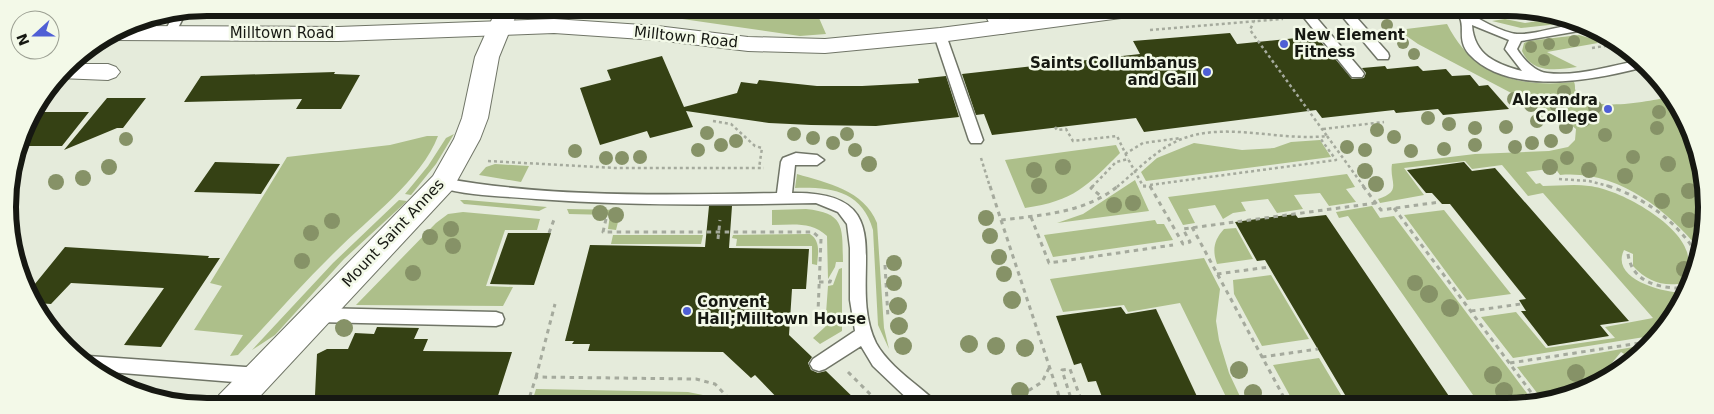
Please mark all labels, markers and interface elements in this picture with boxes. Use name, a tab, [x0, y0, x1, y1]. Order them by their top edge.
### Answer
north arrow	[10, 10, 60, 60]
street label: Milltown Road	[633, 23, 739, 51]
street label: Milltown Road	[230, 24, 334, 42]
place label: New Element Fitness	[1294, 26, 1405, 61]
text: N	[13, 31, 32, 48]
marker: New Element Fitness	[1278, 38, 1290, 50]
place label: Saints Collumbanus and Gall	[1030, 54, 1197, 89]
marker: Saints Collumbanus and Gall	[1201, 66, 1213, 78]
place label: Alexandra College	[1512, 91, 1598, 126]
marker: Alexandra College	[1602, 103, 1614, 115]
street label: Mount Saint Annes	[338, 175, 448, 291]
place label: Convent Hall;Milltown House	[697, 293, 866, 328]
marker: Convent Hall;Milltown House	[681, 305, 693, 317]

